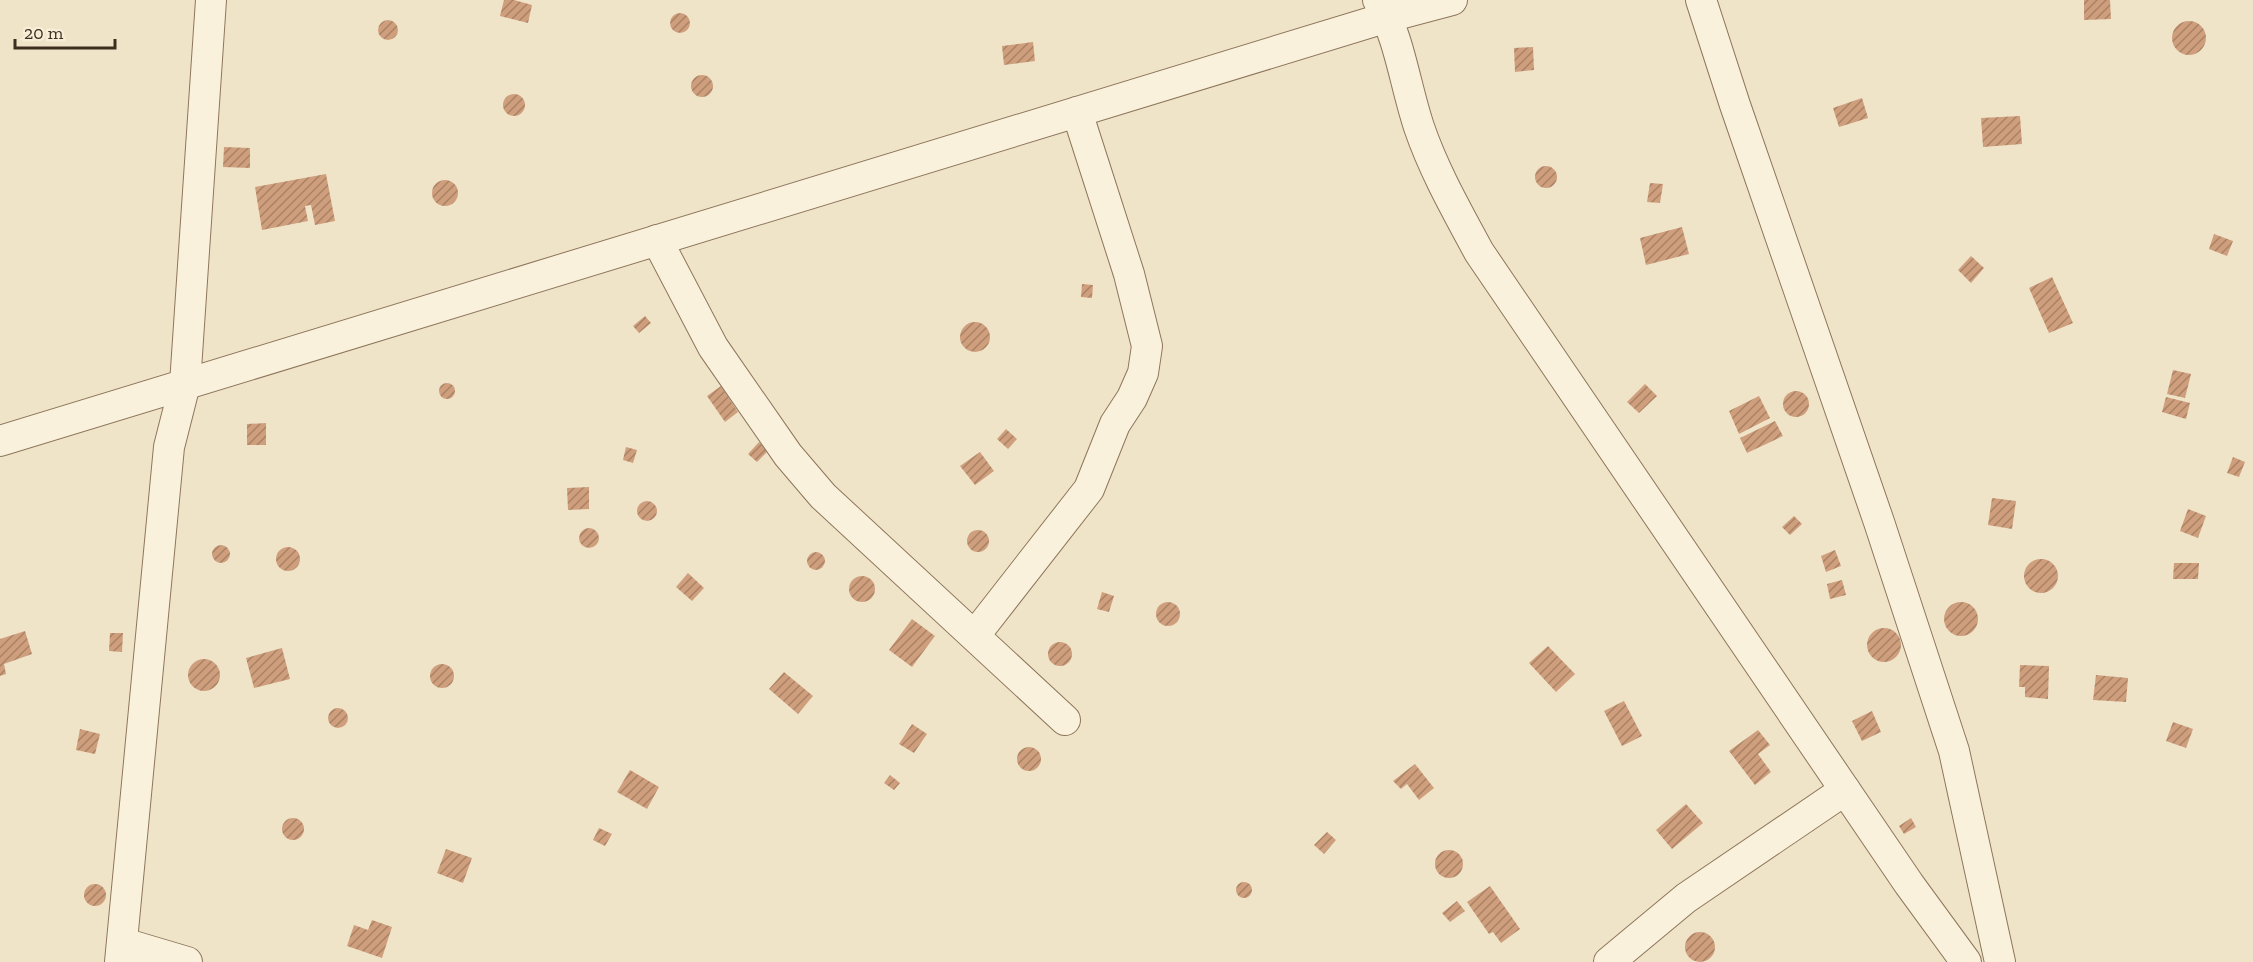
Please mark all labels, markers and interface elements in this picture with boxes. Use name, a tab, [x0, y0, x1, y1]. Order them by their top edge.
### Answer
scale bar	[15, 12, 116, 50]
text: 20 m	[24, 22, 64, 44]

